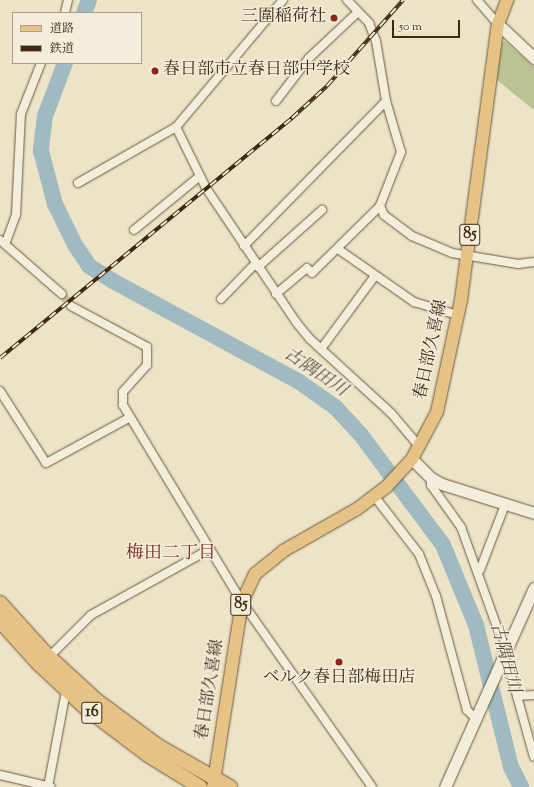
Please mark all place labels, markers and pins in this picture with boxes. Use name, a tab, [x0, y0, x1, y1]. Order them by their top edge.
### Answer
place label: 三圍稲荷社	[241, 8, 326, 28]
marker: 三圍稲荷社	[329, 13, 339, 23]
place label: 春日部市立春日部中学校	[163, 61, 350, 81]
marker: 春日部市立春日部中学校	[150, 66, 160, 76]
marker: ベルク春日部梅田店	[334, 657, 344, 667]
place label: ベルク春日部梅田店	[263, 669, 415, 689]

